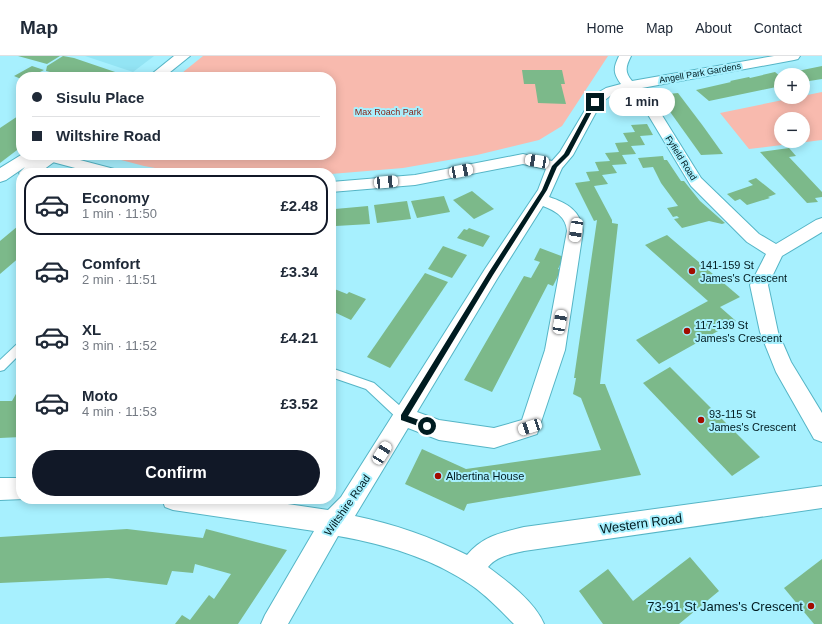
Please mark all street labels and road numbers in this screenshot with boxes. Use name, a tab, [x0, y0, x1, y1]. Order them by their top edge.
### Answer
street label: Angell Park Gardens	[658, 61, 742, 85]
street label: Fyfield Road	[663, 134, 699, 182]
street label: Wiltshire Road	[322, 472, 372, 538]
street label: Western Road	[599, 510, 683, 537]

